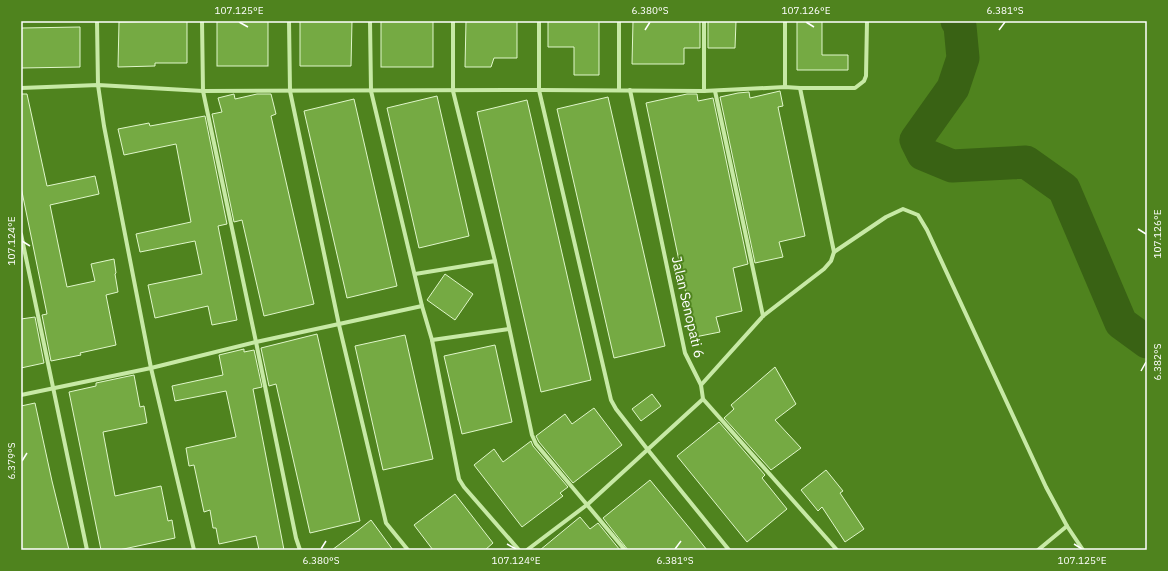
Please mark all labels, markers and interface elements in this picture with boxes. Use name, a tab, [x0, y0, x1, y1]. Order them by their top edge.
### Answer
text: 107.125°E	[214, 4, 264, 17]
text: 6.380°S	[631, 4, 669, 17]
text: 107.126°E	[781, 4, 831, 17]
text: 6.381°S	[986, 4, 1024, 17]
text: 107.126°E	[1151, 209, 1164, 259]
text: 107.124°E	[5, 216, 18, 266]
street label: Jalan Senopati 6	[667, 254, 709, 360]
text: 6.382°S	[1151, 343, 1164, 381]
text: 6.379°S	[5, 442, 18, 480]
text: 6.380°S	[302, 554, 340, 567]
text: 107.124°E	[491, 554, 541, 567]
text: 6.381°S	[656, 554, 694, 567]
text: 107.125°E	[1057, 554, 1107, 567]

